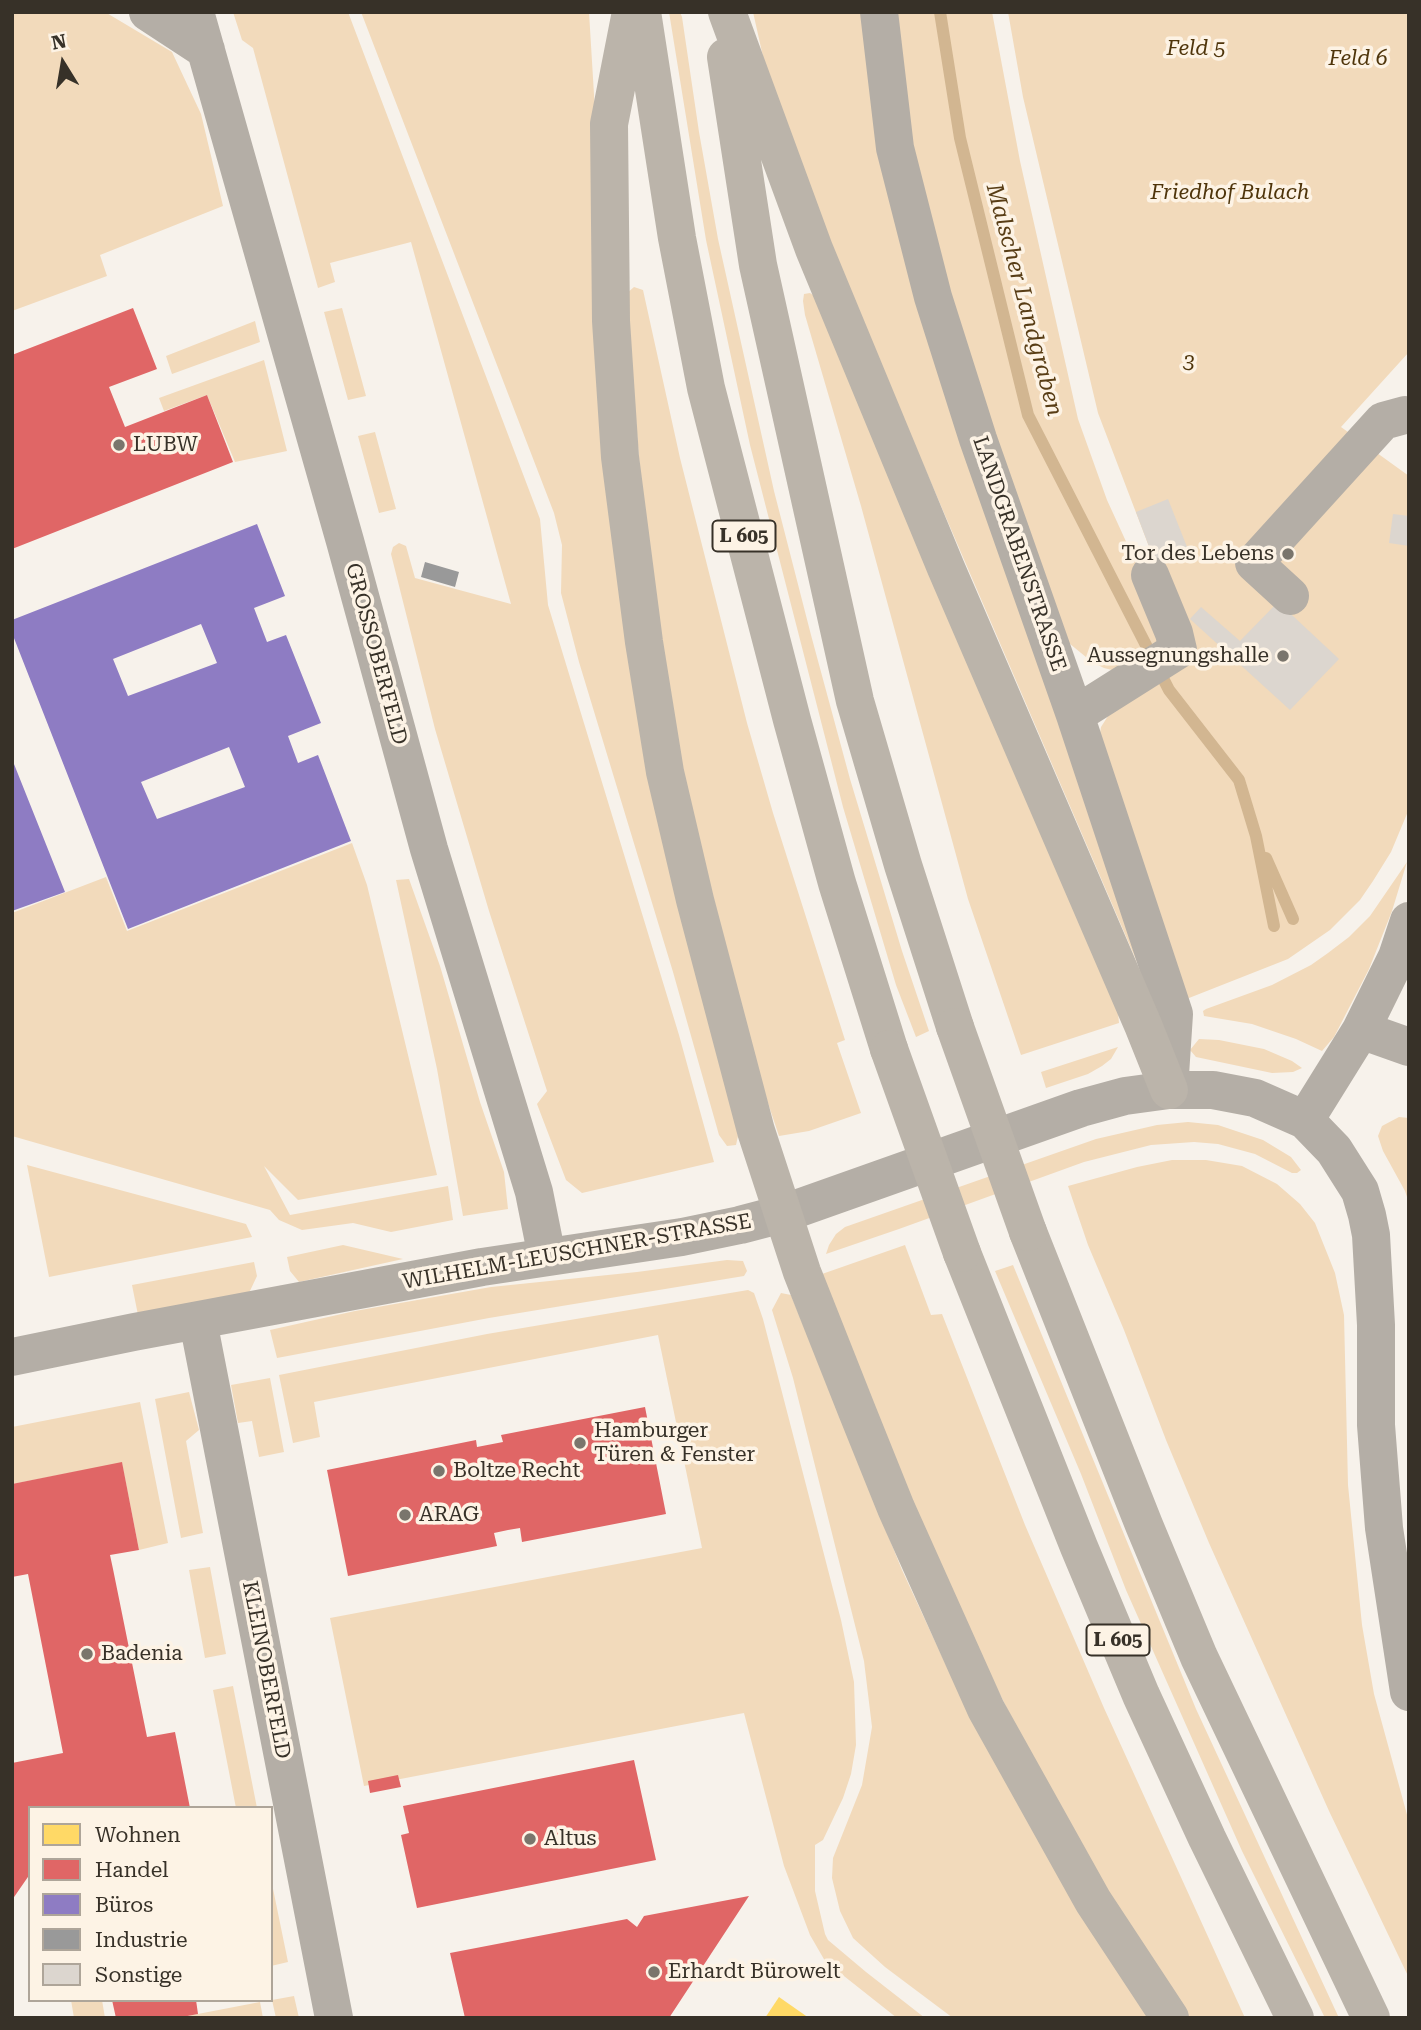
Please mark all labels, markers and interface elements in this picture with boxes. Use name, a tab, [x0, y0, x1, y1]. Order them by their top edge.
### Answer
north arrow	[28, 28, 98, 98]
text: N	[50, 29, 68, 55]
park label: Feld 5	[1166, 36, 1226, 62]
park label: Feld 6	[1328, 46, 1388, 72]
park label: Friedhof Bulach	[1150, 180, 1310, 206]
water label: Malscher Landgraben	[980, 181, 1068, 419]
park label: 3	[1183, 349, 1195, 375]
place label: LUBW	[133, 432, 198, 458]
street label: LANDGRABENSTRASSE	[967, 433, 1071, 675]
marker: LUBW	[111, 437, 127, 453]
road number: L 605	[712, 520, 776, 552]
place label: Tor des Lebens	[1121, 541, 1274, 567]
marker: Tor des Lebens	[1280, 546, 1296, 562]
street label: GROSSOBERFELD	[340, 560, 412, 748]
place label: Aussegnungshalle	[1087, 643, 1269, 669]
marker: Aussegnungshalle	[1275, 648, 1291, 664]
street label: WILHELM-LEUSCHNER-STRASSE	[401, 1209, 753, 1295]
place label: Hamburger Türen & Fenster	[594, 1418, 755, 1468]
marker: Hamburger Türen & Fenster	[572, 1435, 588, 1451]
place label: Boltze Recht	[453, 1458, 580, 1484]
marker: Boltze Recht	[431, 1463, 447, 1479]
place label: ARAG	[419, 1502, 479, 1528]
marker: ARAG	[397, 1507, 413, 1523]
street label: KLEINOBERFELD	[236, 1579, 296, 1761]
road number: L 605	[1086, 1624, 1150, 1656]
place label: Badenia	[101, 1641, 183, 1667]
marker: Badenia	[79, 1646, 95, 1662]
legend	[28, 1806, 273, 2002]
text: Wohnen	[95, 1823, 181, 1847]
place label: Altus	[544, 1826, 596, 1852]
marker: Altus	[522, 1831, 538, 1847]
text: Handel	[95, 1858, 168, 1882]
text: Büros	[95, 1893, 153, 1917]
text: Industrie	[95, 1928, 188, 1952]
place label: Erhardt Bürowelt	[668, 1959, 840, 1985]
text: Sonstige	[95, 1963, 182, 1987]
marker: Erhardt Bürowelt	[646, 1964, 662, 1980]

